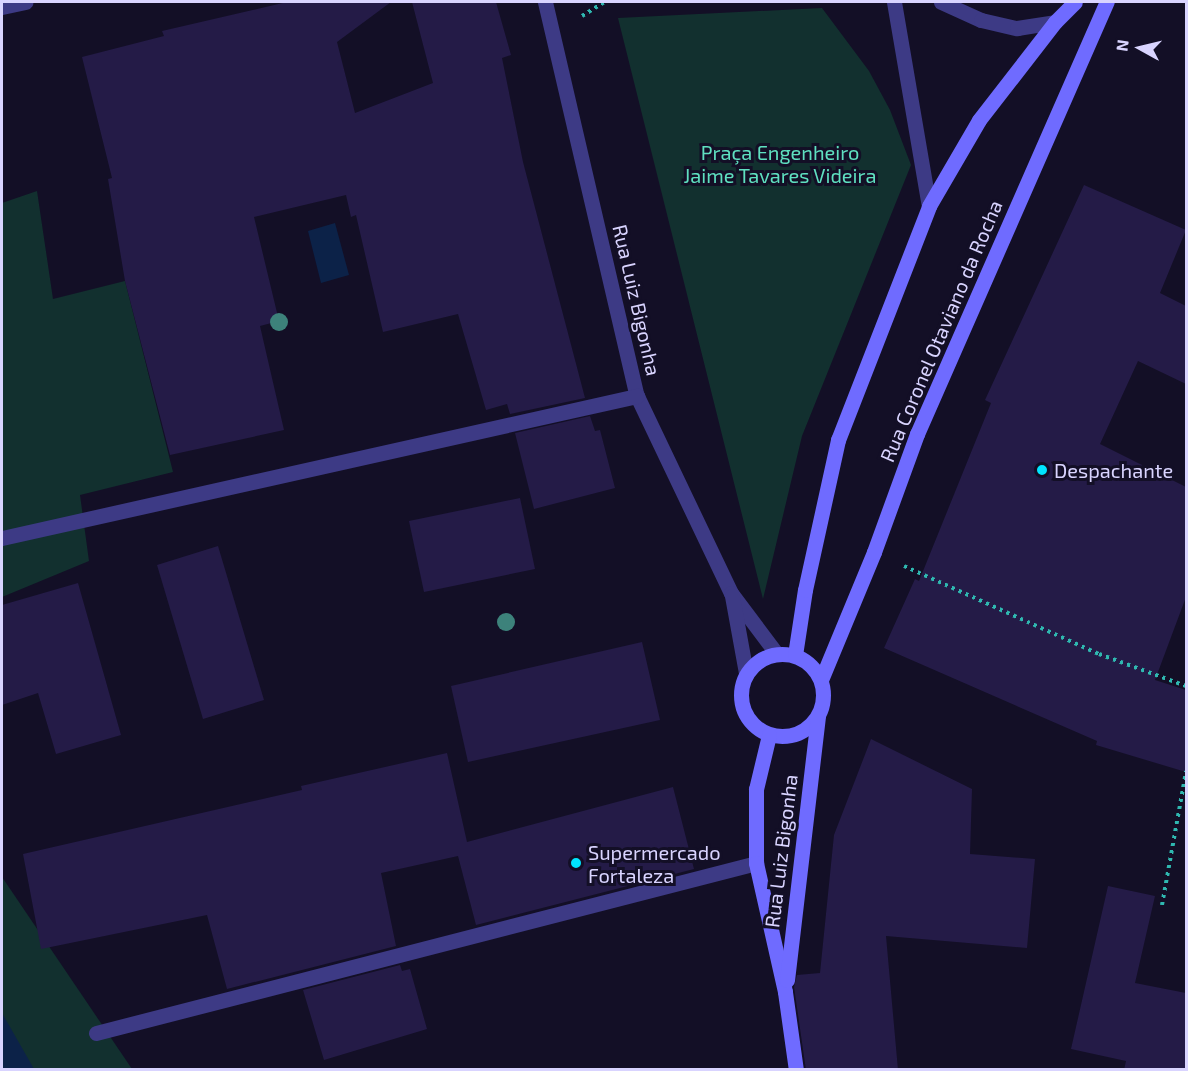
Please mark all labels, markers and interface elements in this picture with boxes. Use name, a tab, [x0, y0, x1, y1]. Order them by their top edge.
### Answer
north arrow	[1110, 18, 1170, 78]
text: N	[1111, 38, 1132, 52]
park label: Praça Engenheiro Jaime Tavares Videira	[683, 141, 877, 188]
street label: Rua Coronel Otaviano da Rocha	[875, 196, 1007, 466]
street label: Rua Luiz Bigonha	[608, 222, 666, 378]
place label: Despachante	[1054, 458, 1173, 482]
marker: Despachante	[1035, 463, 1049, 477]
street label: Rua Luiz Bigonha	[760, 773, 802, 929]
place label: Supermercado Fortaleza	[588, 840, 721, 887]
marker: Supermercado Fortaleza	[569, 856, 583, 870]

